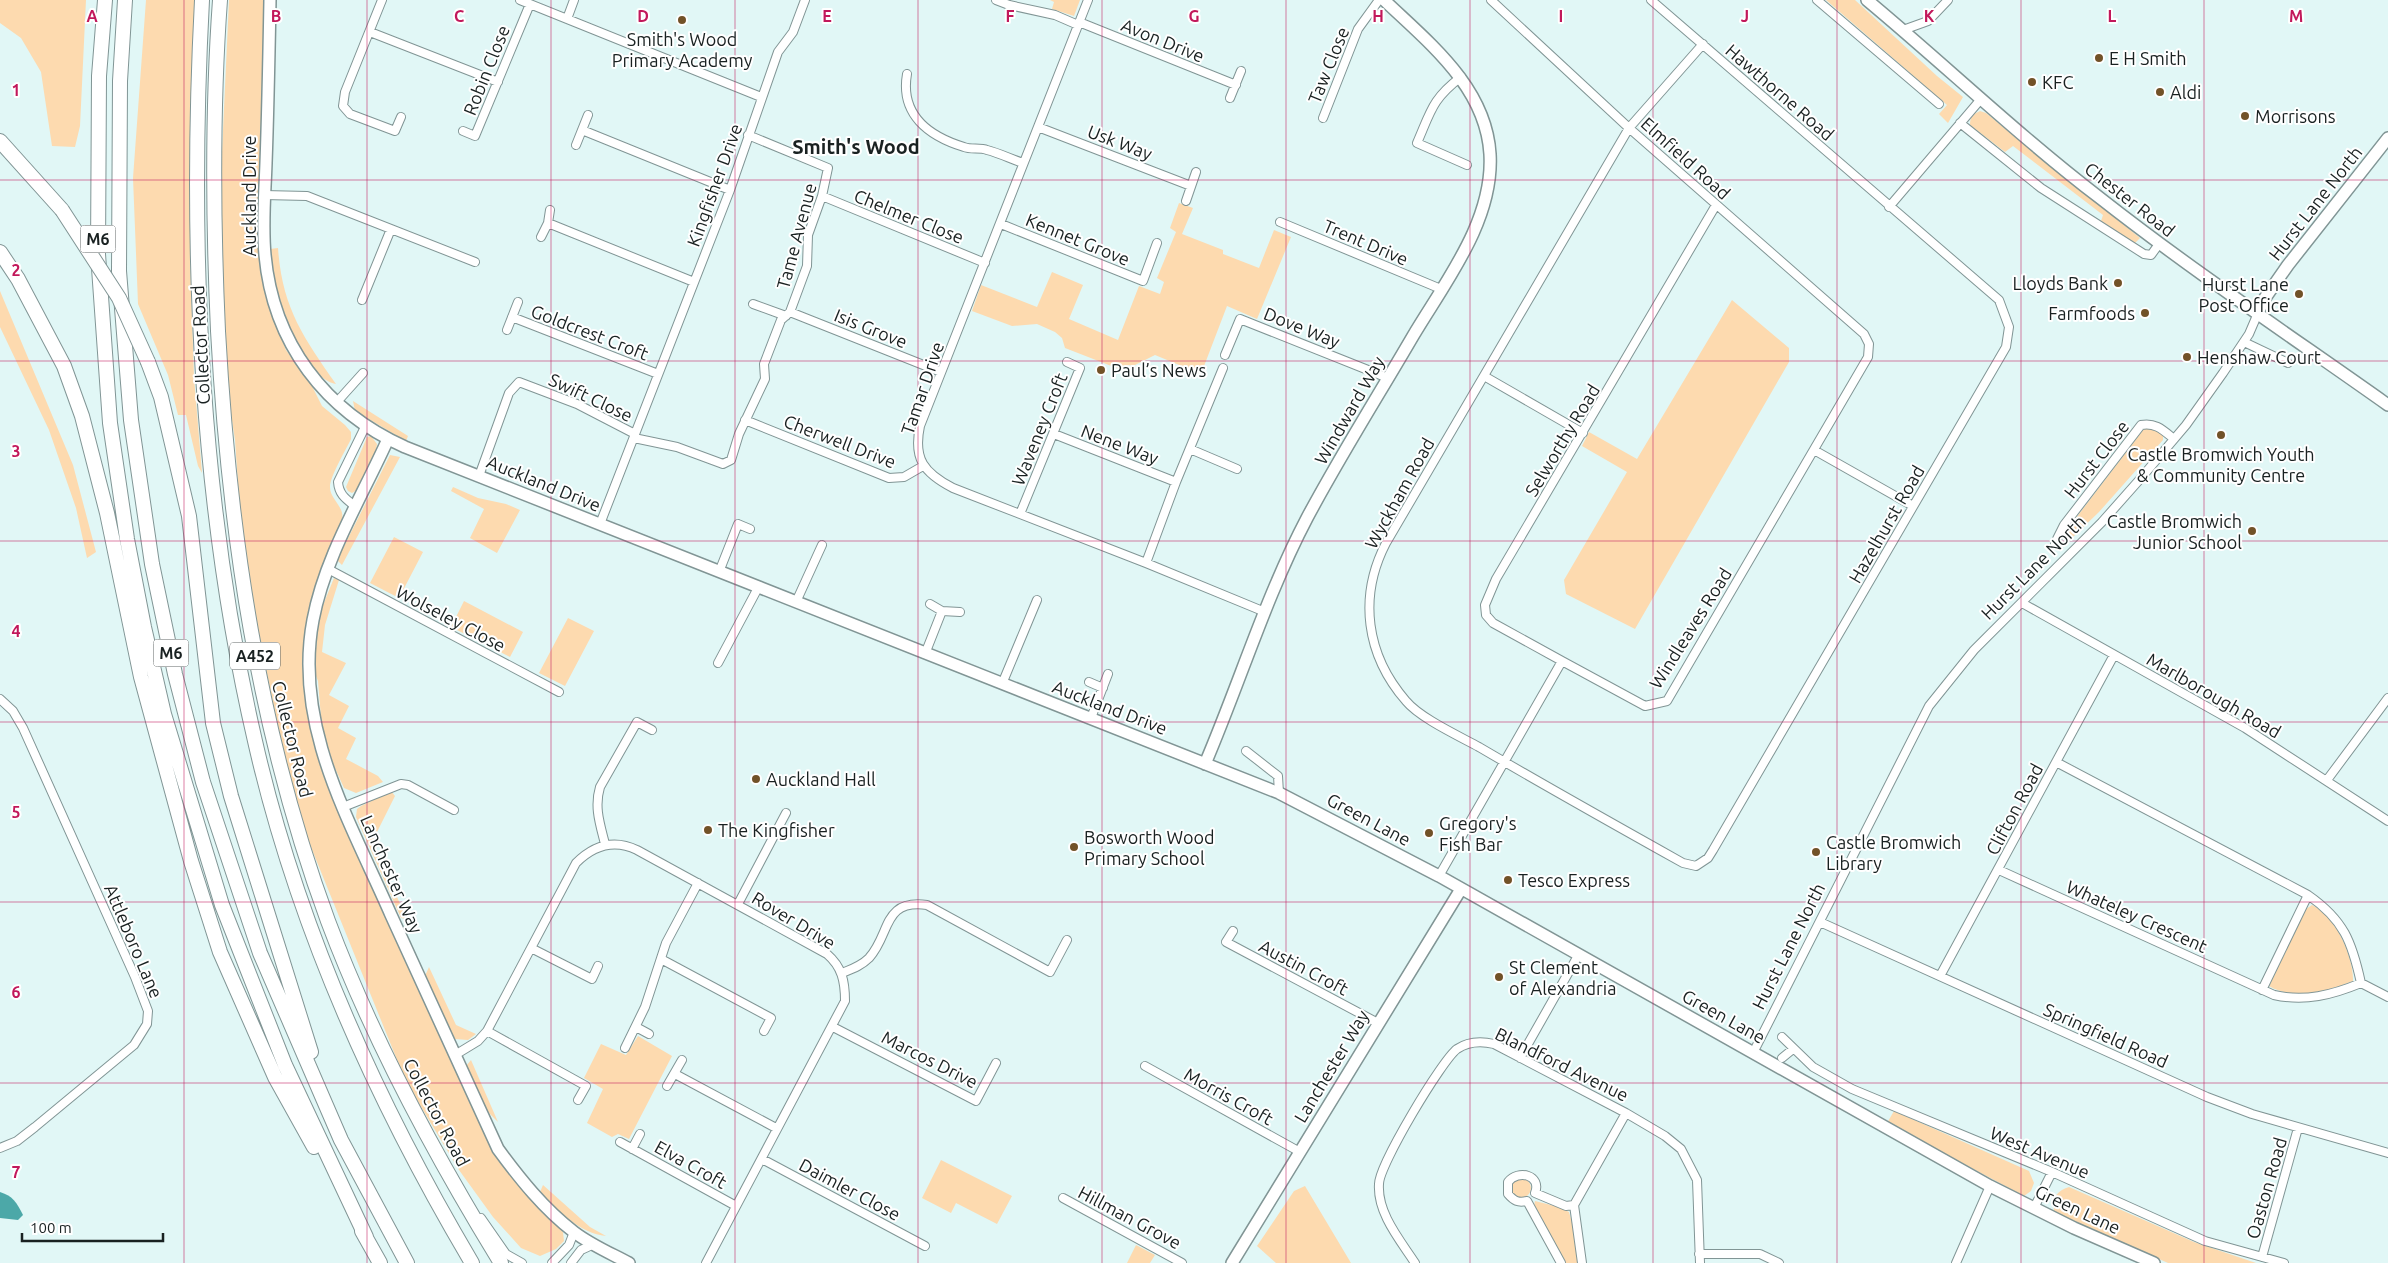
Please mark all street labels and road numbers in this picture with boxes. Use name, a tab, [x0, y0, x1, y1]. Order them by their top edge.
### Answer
street label: Avon Drive	[1119, 14, 1207, 66]
street label: Robin Close	[459, 22, 513, 118]
street label: Taw Close	[1304, 24, 1352, 106]
street label: Hawthorne Road	[1722, 40, 1838, 144]
street label: Elmfield Road	[1638, 113, 1734, 203]
street label: Kingfisher Drive	[683, 121, 745, 249]
street label: Usk Way	[1085, 121, 1155, 164]
street label: Auckland Drive	[239, 136, 259, 256]
street label: Hurst Lane North	[2264, 142, 2366, 264]
street label: Chester Road	[2081, 158, 2179, 240]
street label: Tame Avenue	[772, 181, 820, 291]
street label: Chelmer Close	[851, 185, 967, 247]
street label: Kennet Grove	[1023, 209, 1133, 269]
street label: Trent Drive	[1321, 215, 1411, 269]
road number: M6	[80, 225, 116, 252]
street label: Collector Road	[187, 285, 213, 405]
street label: Goldcrest Croft	[528, 300, 652, 364]
street label: Dove Way	[1261, 303, 1343, 351]
street label: Isis Grove	[832, 304, 910, 352]
street label: Tamar Drive	[897, 339, 947, 437]
street label: Windward Way	[1310, 352, 1388, 467]
street label: Swift Close	[546, 369, 636, 425]
street label: Waveney Croft	[1007, 370, 1071, 488]
street label: Selworthy Road	[1521, 380, 1603, 500]
street label: Cherwell Drive	[781, 410, 899, 472]
street label: Hurst Close	[2060, 416, 2132, 502]
street label: Nene Way	[1078, 420, 1162, 468]
street label: Wyckham Road	[1360, 434, 1438, 552]
street label: Auckland Drive	[484, 451, 604, 515]
street label: Hazelhurst Road	[1844, 462, 1928, 586]
street label: Hurst Lane North	[1977, 511, 2089, 623]
street label: Windleaves Road	[1645, 564, 1735, 692]
street label: Wolseley Close	[393, 581, 509, 655]
road number: M6	[154, 640, 188, 666]
road number: A452	[230, 642, 280, 669]
street label: Marlborough Road	[2143, 649, 2285, 741]
street label: Auckland Drive	[1050, 676, 1170, 738]
street label: Collector Road	[269, 679, 317, 799]
street label: Clifton Road	[1982, 760, 2046, 858]
street label: Green Lane	[1324, 789, 1414, 849]
street label: Lanchester Way	[357, 812, 427, 936]
street label: Whateley Crescent	[2064, 876, 2210, 956]
street label: Hurst Lane North	[1748, 880, 1828, 1012]
street label: Attleboro Lane	[101, 881, 167, 1001]
street label: Rover Drive	[749, 887, 839, 953]
street label: Austin Croft	[1256, 935, 1352, 999]
street label: Green Lane	[1679, 985, 1769, 1047]
street label: Springfield Road	[2041, 999, 2171, 1071]
street label: Lanchester Way	[1290, 1006, 1372, 1126]
street label: Blandford Avenue	[1492, 1023, 1632, 1105]
street label: Marcos Drive	[879, 1026, 981, 1092]
street label: Collector Road	[400, 1055, 474, 1169]
street label: Morris Croft	[1181, 1063, 1277, 1129]
street label: West Avenue	[1987, 1122, 2093, 1182]
street label: Oaston Road	[2242, 1135, 2290, 1241]
street label: Elva Croft	[651, 1136, 731, 1192]
street label: Daimler Close	[796, 1154, 904, 1224]
street label: Green Lane	[2032, 1181, 2124, 1237]
street label: Hillman Grove	[1075, 1182, 1185, 1252]

